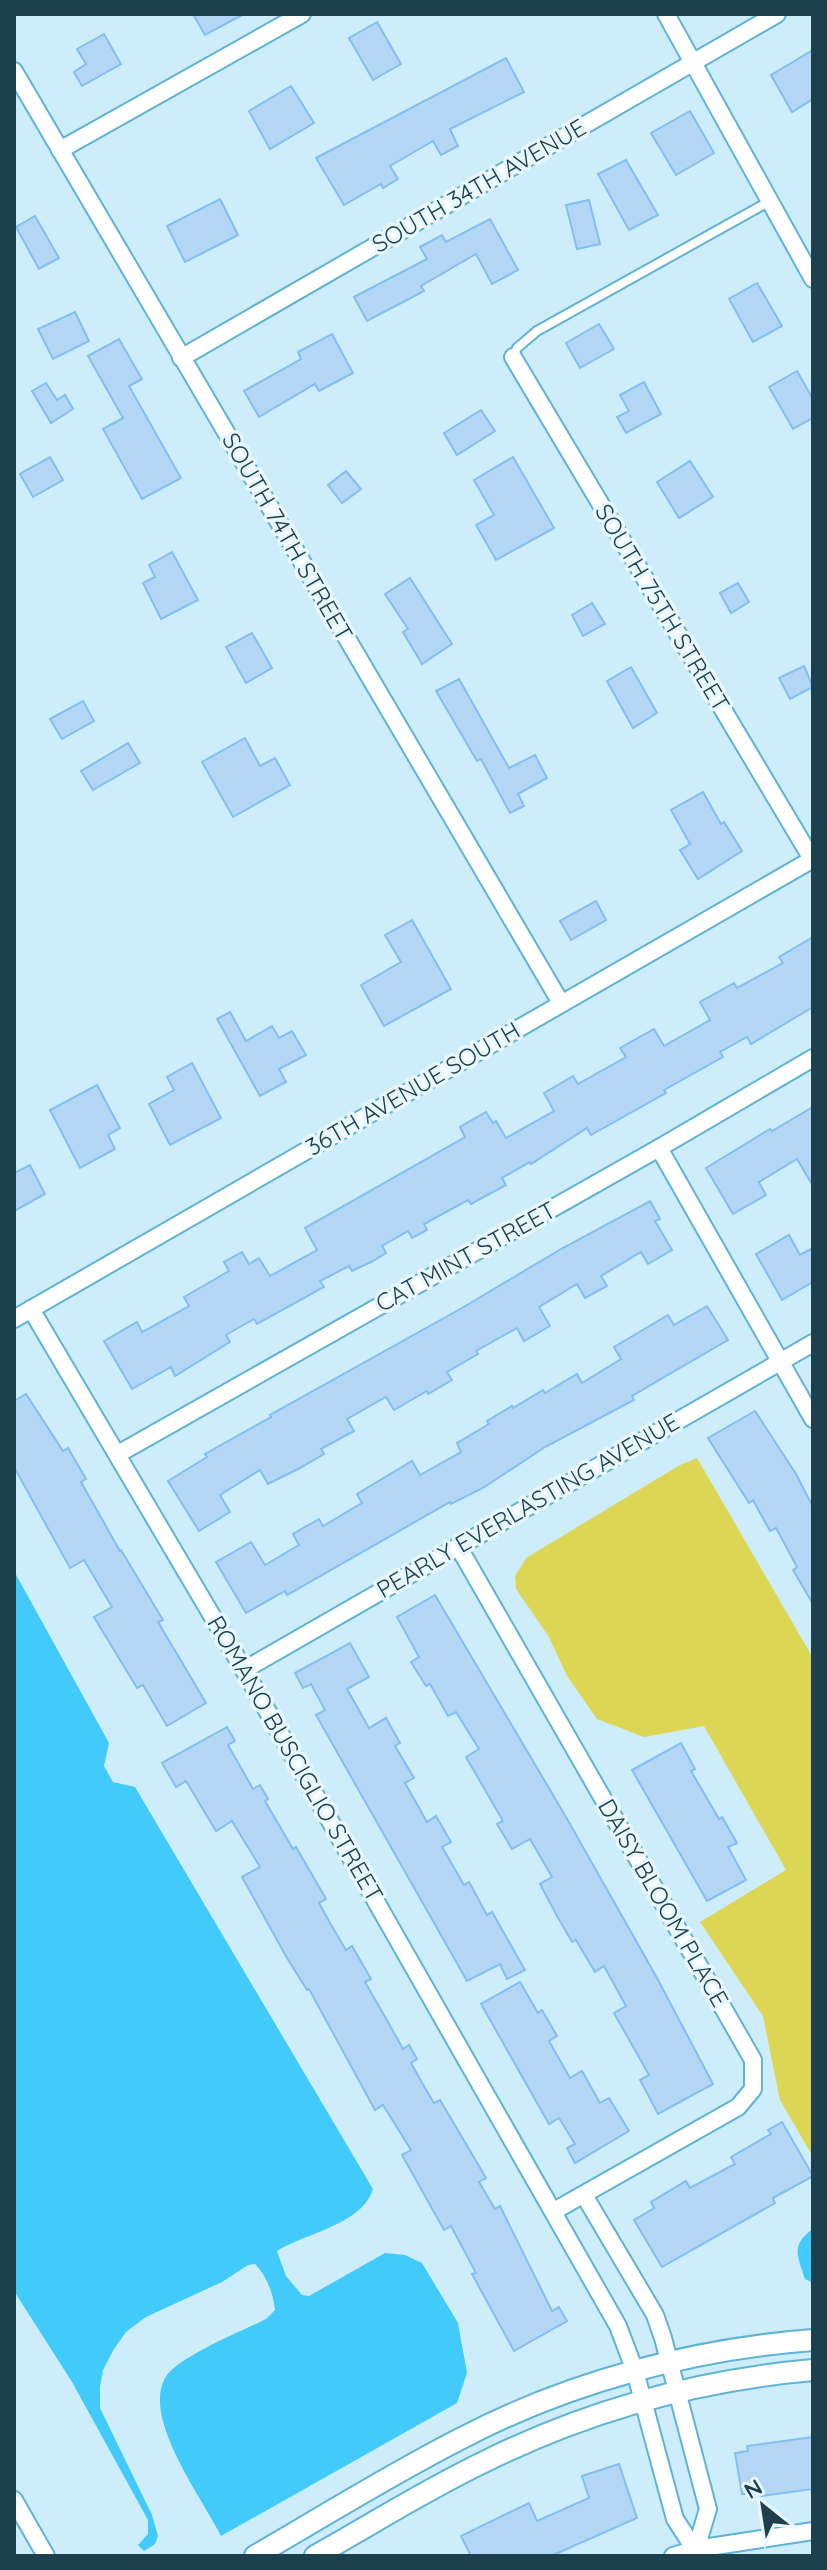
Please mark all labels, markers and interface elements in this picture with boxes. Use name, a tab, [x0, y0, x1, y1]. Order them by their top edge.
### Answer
street label: SOUTH 34TH AVENUE	[366, 112, 591, 259]
street label: SOUTH 74TH STREET	[216, 427, 360, 646]
street label: SOUTH 75TH STREET	[589, 498, 737, 717]
street label: 36TH AVENUE SOUTH	[300, 1015, 525, 1162]
street label: CAT MINT STREET	[370, 1194, 561, 1318]
street label: PEARLY EVERLASTING AVENUE	[371, 1406, 684, 1604]
street label: ROMANO BUSCIGLIO STREET	[201, 1610, 390, 1907]
street label: DAISY BLOOM PLACE	[592, 1793, 736, 2012]
north arrow	[723, 2466, 803, 2546]
text: N	[739, 2473, 767, 2505]

